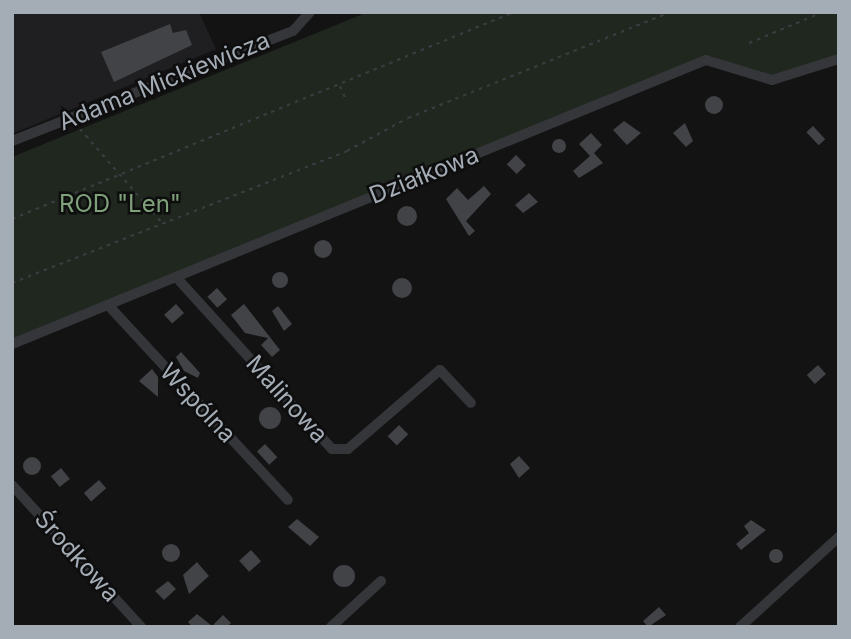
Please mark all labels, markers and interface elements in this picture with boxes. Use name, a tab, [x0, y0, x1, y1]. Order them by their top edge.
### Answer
street label: Adama Mickiewicza	[54, 25, 274, 137]
street label: Działkowa	[365, 140, 483, 210]
park label: ROD "Len"	[59, 190, 181, 218]
street label: Malinowa	[240, 349, 334, 449]
street label: Wspólna	[154, 357, 242, 449]
street label: Środkowa	[29, 504, 125, 608]

